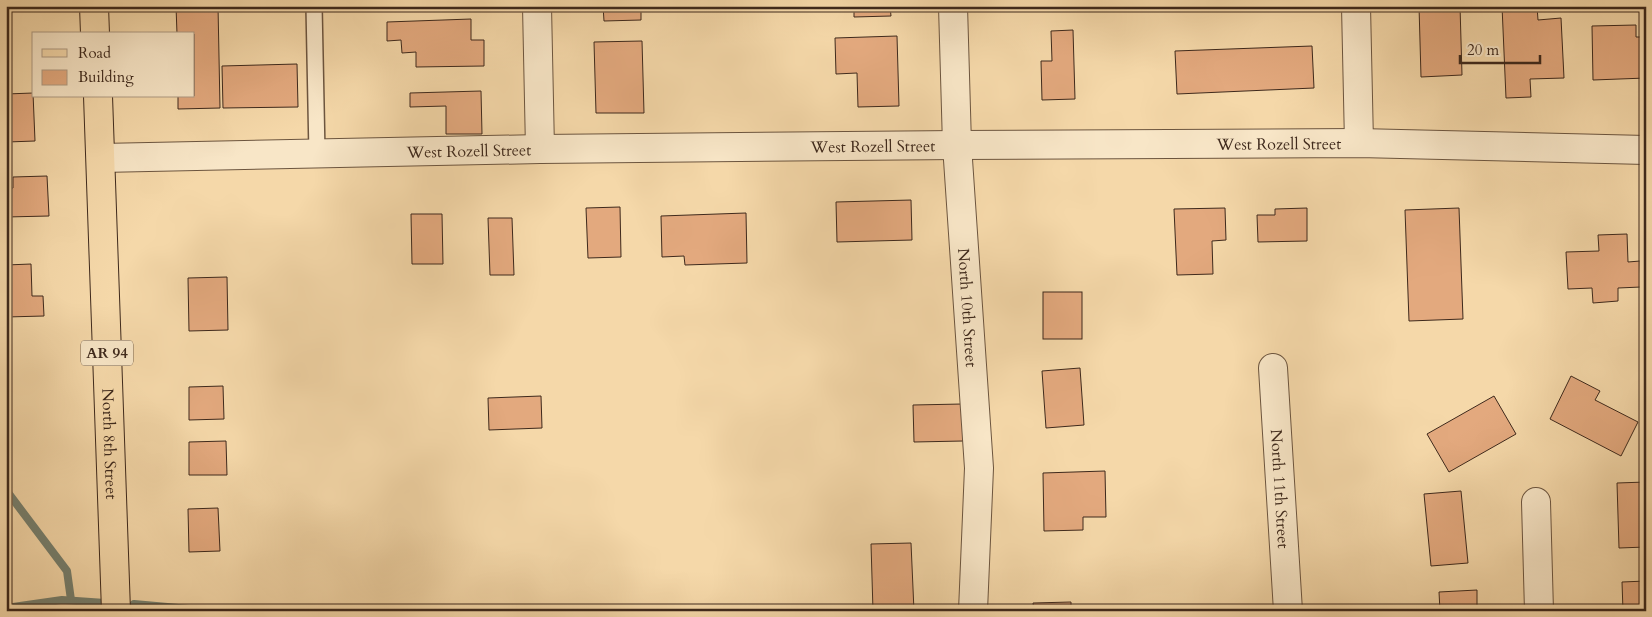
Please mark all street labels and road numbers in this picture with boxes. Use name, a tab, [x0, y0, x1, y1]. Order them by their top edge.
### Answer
street label: West Rozell Street	[1215, 133, 1341, 156]
street label: West Rozell Street	[809, 135, 935, 158]
street label: West Rozell Street	[405, 139, 532, 164]
street label: North 10th Street	[952, 247, 982, 368]
road number: AR 94	[81, 340, 133, 366]
street label: North 8th Street	[96, 388, 122, 500]
street label: North 11th Street	[1265, 429, 1294, 549]

